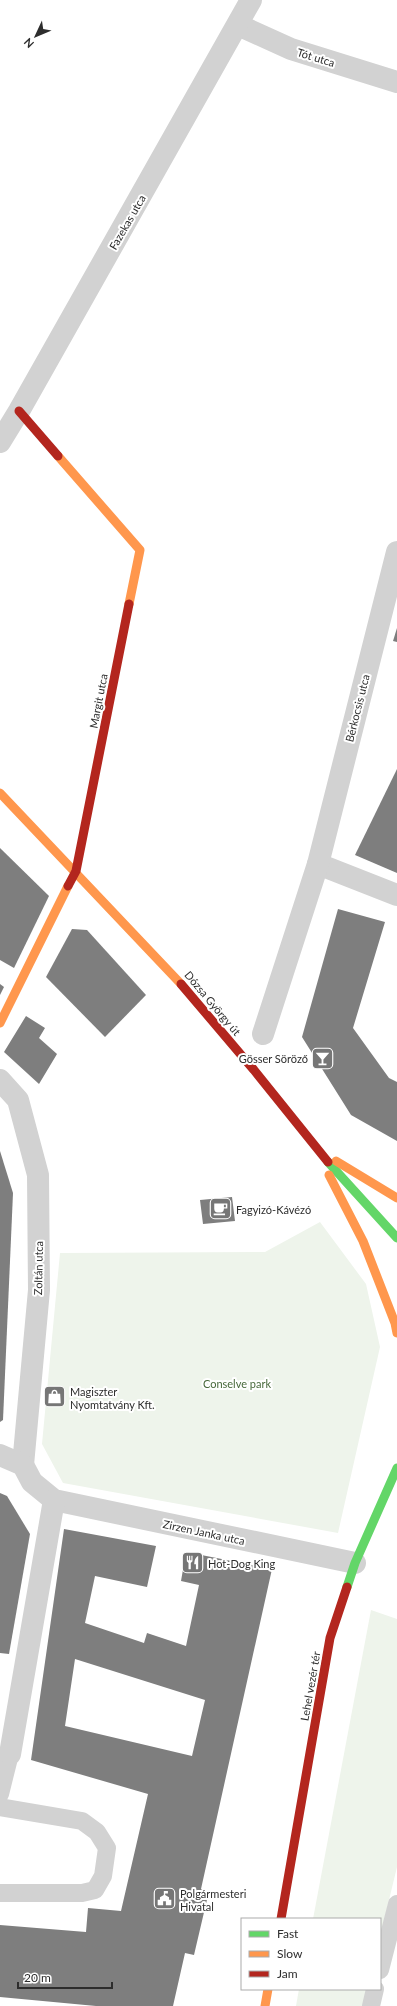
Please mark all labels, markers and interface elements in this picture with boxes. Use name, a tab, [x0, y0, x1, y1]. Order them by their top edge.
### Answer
north arrow	[16, 16, 56, 56]
text: N	[21, 36, 36, 51]
street label: Tót utca	[296, 45, 336, 69]
street label: Fazekas utca	[106, 192, 148, 252]
street label: Margit utca	[86, 673, 110, 729]
street label: Bérkocsis utca	[342, 673, 372, 743]
street label: Dózsa György út	[182, 968, 244, 1038]
bar icon: Gösser Söröző	[310, 1045, 336, 1071]
place label: Gösser Söröző	[239, 1052, 308, 1065]
cafe icon: Fagyizó-Kávézó	[207, 1196, 233, 1222]
place label: Fagyizó-Kávézó	[236, 1203, 311, 1216]
street label: Zoltán utca	[31, 1241, 45, 1295]
park label: Conselve park	[203, 1377, 271, 1390]
shop icon: Magiszter Nyomtatvány Kft.	[41, 1384, 67, 1410]
place label: Magiszter Nyomtatvány Kft.	[70, 1385, 155, 1411]
street label: Zirzen Janka utca	[162, 1517, 246, 1547]
restaurant icon: Hot-Dog King	[180, 1550, 206, 1576]
place label: Hot-Dog King	[208, 1557, 275, 1570]
street label: Lehel vezér tér	[297, 1650, 323, 1722]
public building icon: Polgármesteri Hivatal	[152, 1886, 178, 1912]
place label: Polgármesteri Hivatal	[180, 1887, 247, 1913]
legend	[241, 1918, 381, 1990]
text: Fast	[277, 1926, 299, 1941]
text: Slow	[277, 1946, 303, 1961]
scale bar	[18, 1964, 112, 1990]
text: Jam	[277, 1966, 298, 1981]
text: 20 m	[24, 1970, 51, 1985]

